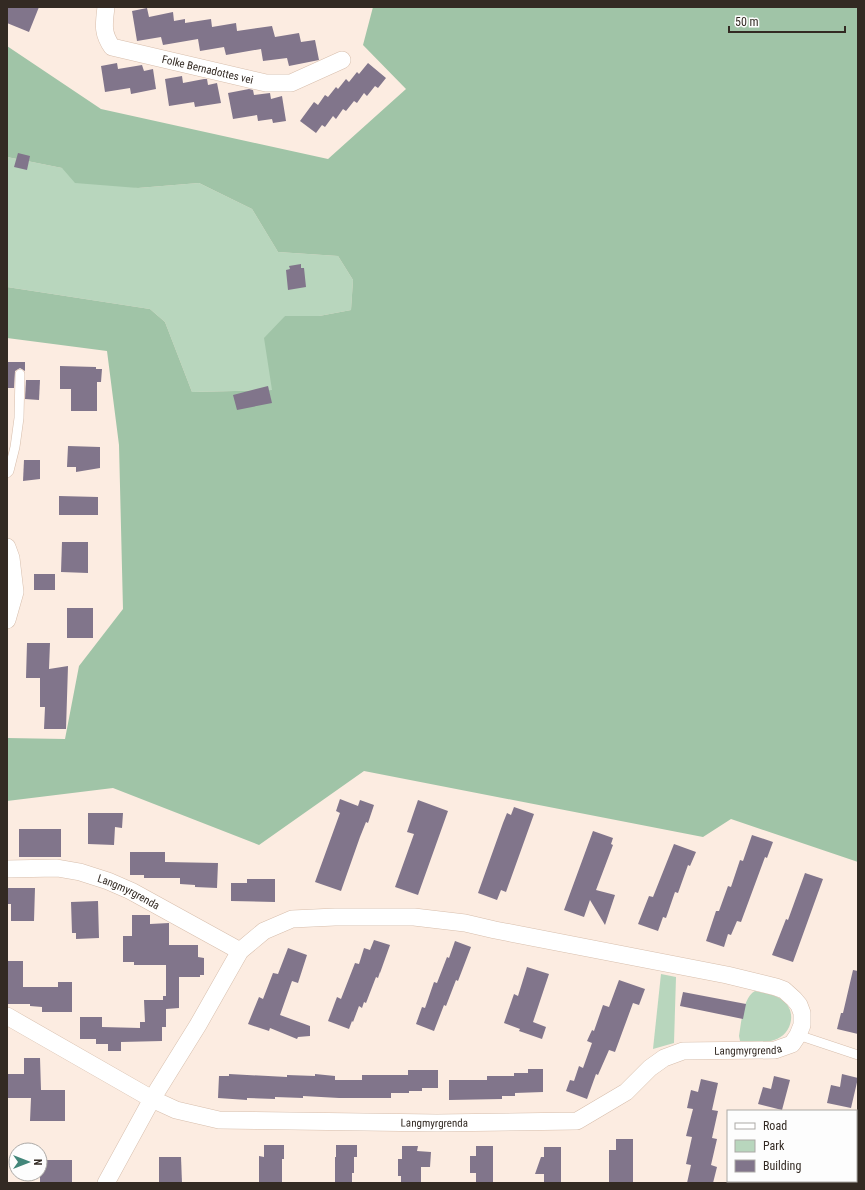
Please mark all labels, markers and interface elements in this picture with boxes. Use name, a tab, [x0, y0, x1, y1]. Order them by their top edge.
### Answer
scale bar	[729, 8, 845, 34]
text: 50 m	[735, 15, 759, 29]
street label: Folke Bernadottes vei	[161, 52, 255, 86]
street label: Langmyrgrenda	[96, 872, 162, 912]
street label: Langmyrgrenda	[714, 1042, 783, 1057]
legend	[727, 1110, 857, 1182]
street label: Langmyrgrenda	[401, 1116, 468, 1130]
text: Road	[763, 1119, 787, 1133]
text: Park	[763, 1139, 785, 1153]
north arrow	[8, 1142, 48, 1182]
text: N	[31, 1159, 44, 1166]
text: Building	[763, 1159, 801, 1173]

